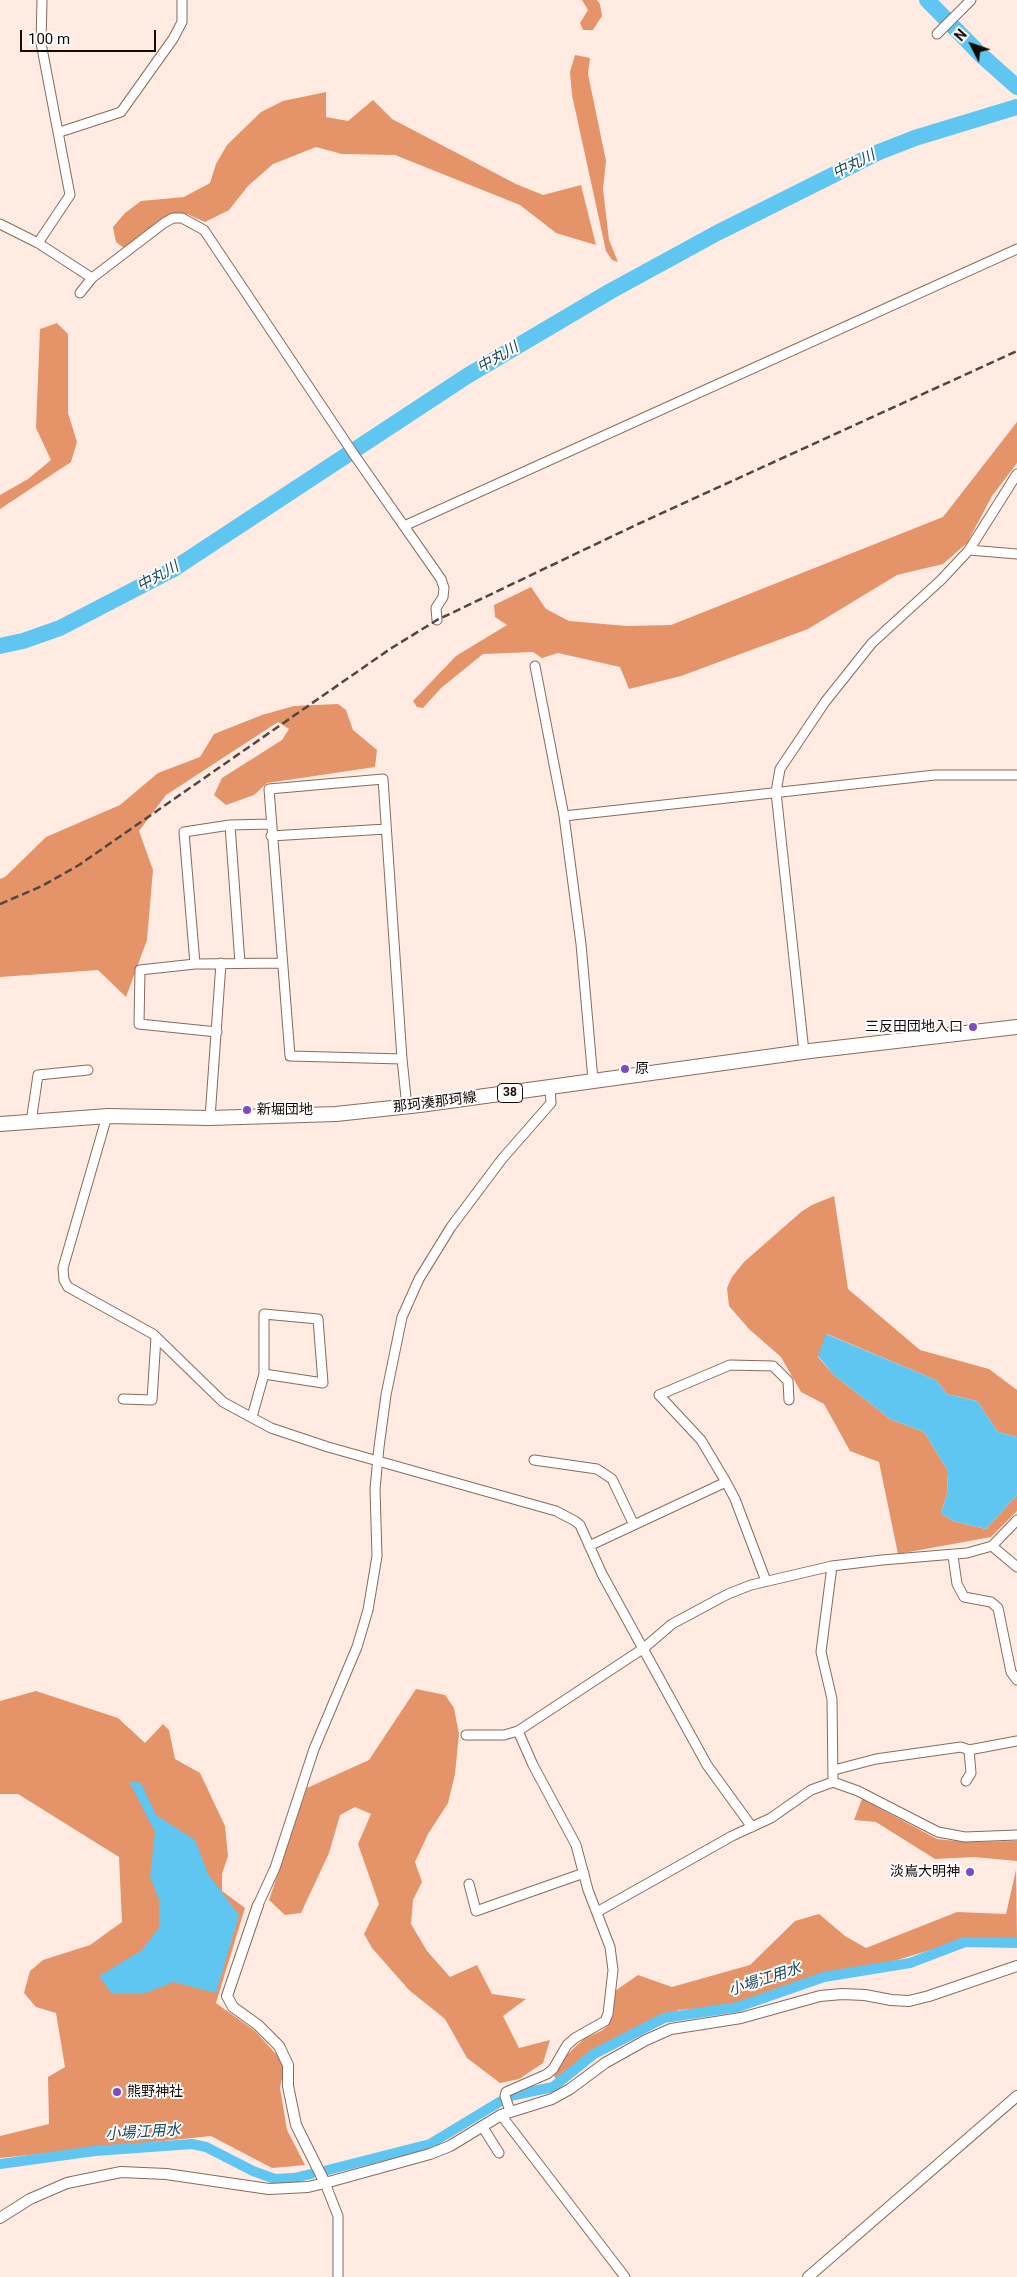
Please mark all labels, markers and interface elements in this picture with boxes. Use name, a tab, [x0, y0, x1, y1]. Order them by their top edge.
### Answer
scale bar	[22, 20, 159, 52]
north arrow	[947, 20, 997, 70]
text: N	[951, 26, 970, 44]
text: 100 m	[28, 30, 70, 48]
water label: 中丸川	[830, 147, 878, 183]
water label: 中丸川	[474, 339, 522, 377]
water label: 中丸川	[134, 558, 182, 596]
place label: 三反田団地入口	[865, 1019, 963, 1035]
marker: 三反田団地入口	[967, 1021, 979, 1033]
place label: 原	[635, 1061, 649, 1077]
marker: 原	[619, 1063, 631, 1075]
road number: 38	[498, 1084, 522, 1102]
street label: 那珂湊那珂線	[392, 1090, 478, 1116]
place label: 新堀団地	[257, 1102, 313, 1118]
marker: 新堀団地	[241, 1104, 253, 1116]
place label: 淡嶌大明神	[890, 1864, 960, 1880]
marker: 淡嶌大明神	[964, 1866, 976, 1878]
water label: 小場江用水	[727, 1960, 803, 2000]
place label: 熊野神社	[127, 2084, 183, 2100]
marker: 熊野神社	[111, 2086, 123, 2098]
water label: 小場江用水	[105, 2121, 181, 2145]

